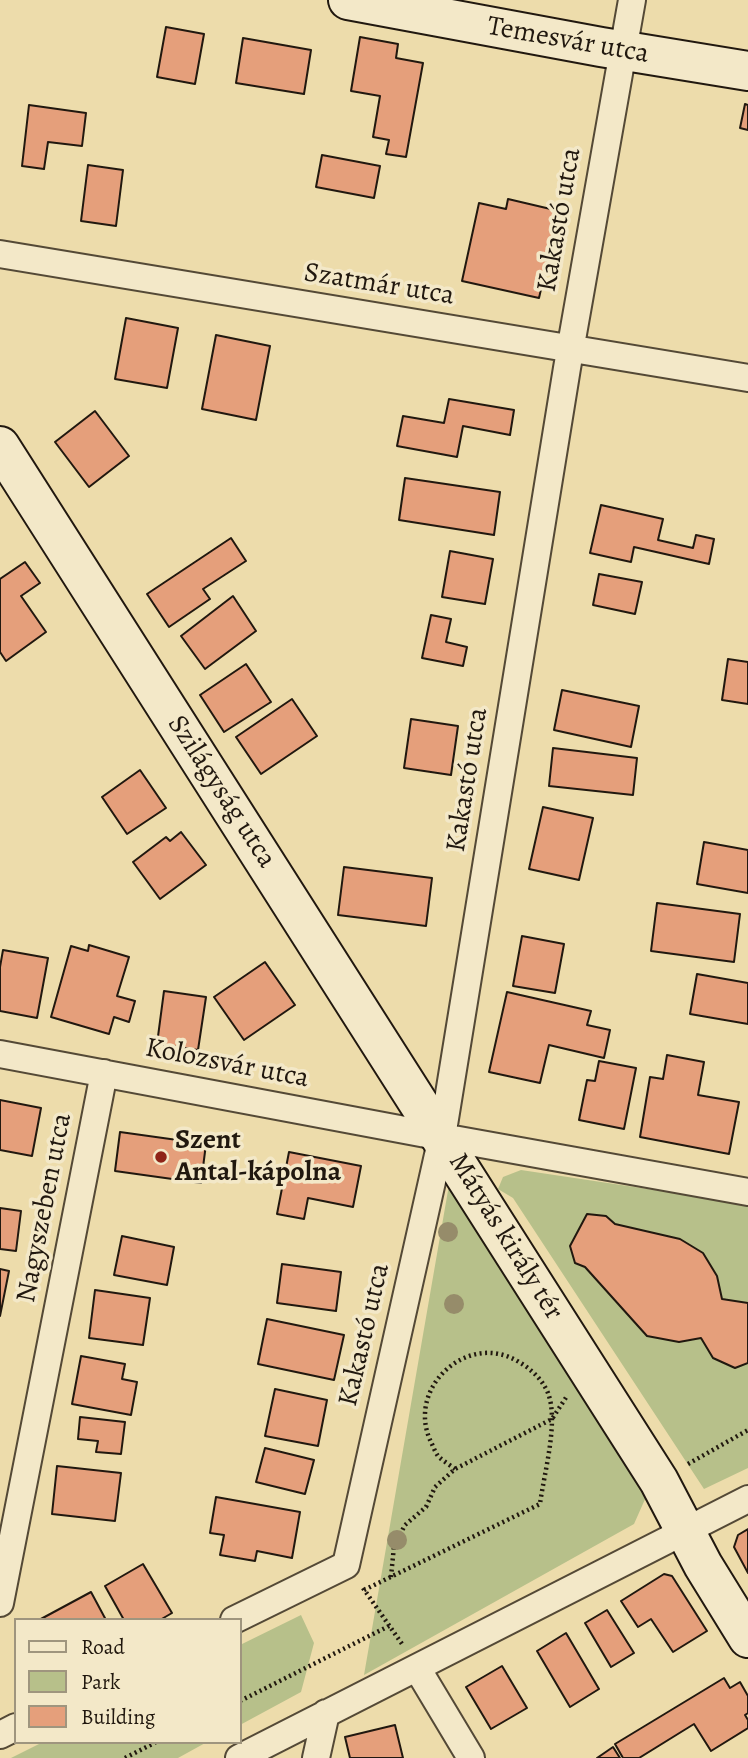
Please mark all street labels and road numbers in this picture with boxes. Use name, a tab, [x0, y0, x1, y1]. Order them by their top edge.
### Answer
street label: Temesvár utca	[485, 10, 651, 72]
street label: Kakastó utca	[531, 145, 589, 295]
street label: Szatmár utca	[301, 257, 457, 313]
street label: Kakastó utca	[440, 705, 496, 855]
street label: Szilágyság utca	[159, 710, 283, 874]
street label: Kolozsvár utca	[142, 1032, 312, 1096]
street label: Nagyszeben utca	[10, 1110, 80, 1306]
street label: Mátyás király tér	[440, 1147, 570, 1327]
street label: Kakastó utca	[332, 1260, 398, 1410]

